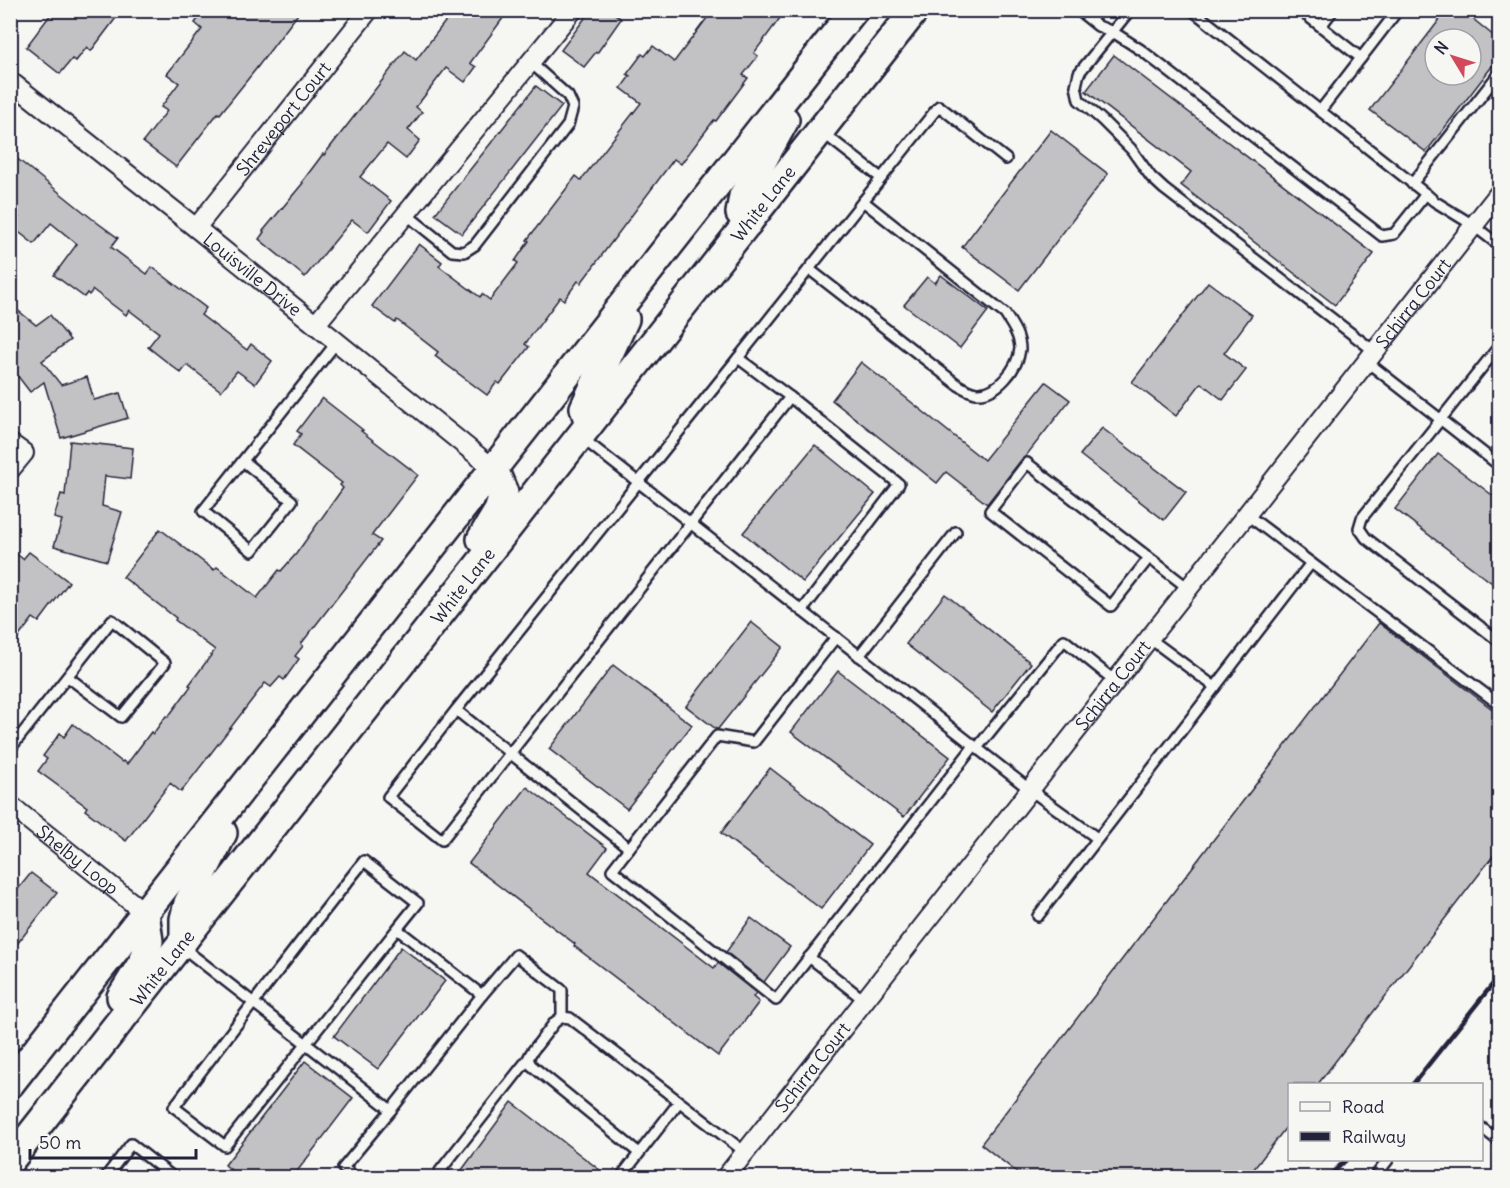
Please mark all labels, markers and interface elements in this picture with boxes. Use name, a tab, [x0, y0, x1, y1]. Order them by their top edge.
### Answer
north arrow	[1423, 27, 1483, 87]
text: N	[1430, 37, 1452, 58]
street label: Shreveport Court	[231, 57, 335, 180]
street label: White Lane	[726, 161, 800, 246]
street label: Louisville Drive	[199, 227, 307, 321]
street label: Schirra Court	[1370, 253, 1455, 353]
street label: White Lane	[425, 543, 500, 628]
street label: Schirra Court	[1070, 635, 1155, 735]
street label: Shelby Loop	[32, 820, 124, 899]
street label: White Lane	[125, 925, 199, 1010]
street label: Schirra Court	[770, 1017, 855, 1117]
legend	[1288, 1083, 1483, 1161]
text: Road	[1342, 1095, 1385, 1118]
scale bar	[30, 1122, 196, 1160]
text: Railway	[1342, 1125, 1406, 1148]
text: 50 m	[39, 1131, 81, 1154]

